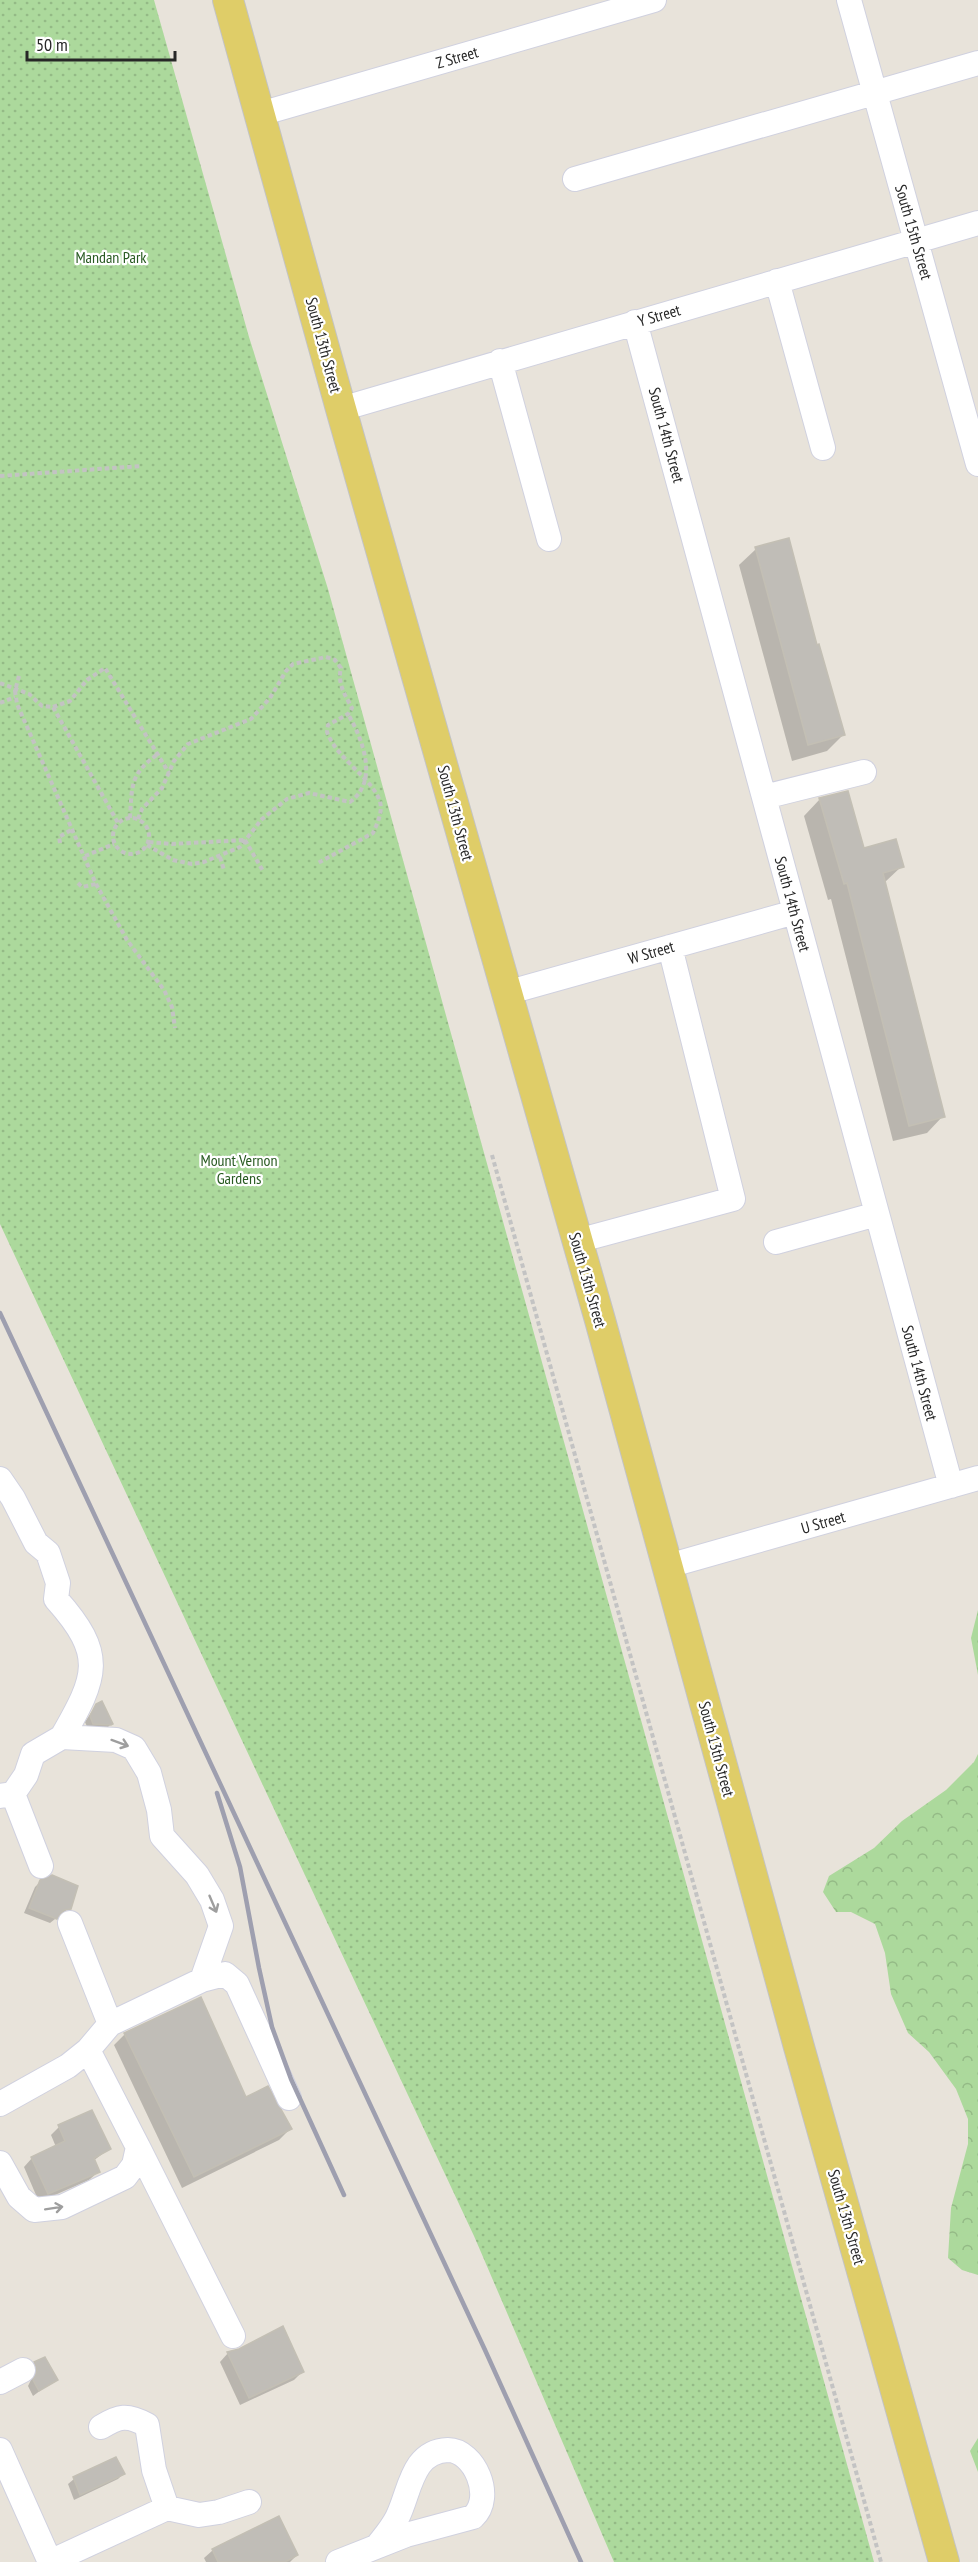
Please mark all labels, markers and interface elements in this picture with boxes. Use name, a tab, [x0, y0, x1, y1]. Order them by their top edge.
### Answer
scale bar	[27, 24, 176, 62]
text: 50 m	[36, 33, 68, 56]
street label: Z Street	[434, 41, 481, 73]
street label: South 15th Street	[891, 182, 937, 282]
park label: Mandan Park	[75, 247, 147, 267]
street label: South 13th Street	[302, 295, 346, 395]
street label: Y Street	[635, 299, 683, 331]
street label: South 14th Street	[645, 385, 689, 485]
street label: South 13th Street	[434, 763, 478, 863]
street label: South 14th Street	[771, 854, 815, 954]
street label: W Street	[626, 936, 677, 968]
park label: Mount Vernon Gardens	[200, 1150, 278, 1188]
street label: South 13th Street	[565, 1230, 611, 1330]
street label: South 14th Street	[898, 1323, 942, 1423]
street label: U Street	[799, 1506, 848, 1538]
street label: South 13th Street	[695, 1699, 739, 1799]
one-way arrow	[110, 1738, 128, 1749]
one-way arrow	[208, 1895, 219, 1913]
street label: South 13th Street	[824, 2167, 870, 2267]
one-way arrow	[43, 2202, 63, 2213]

